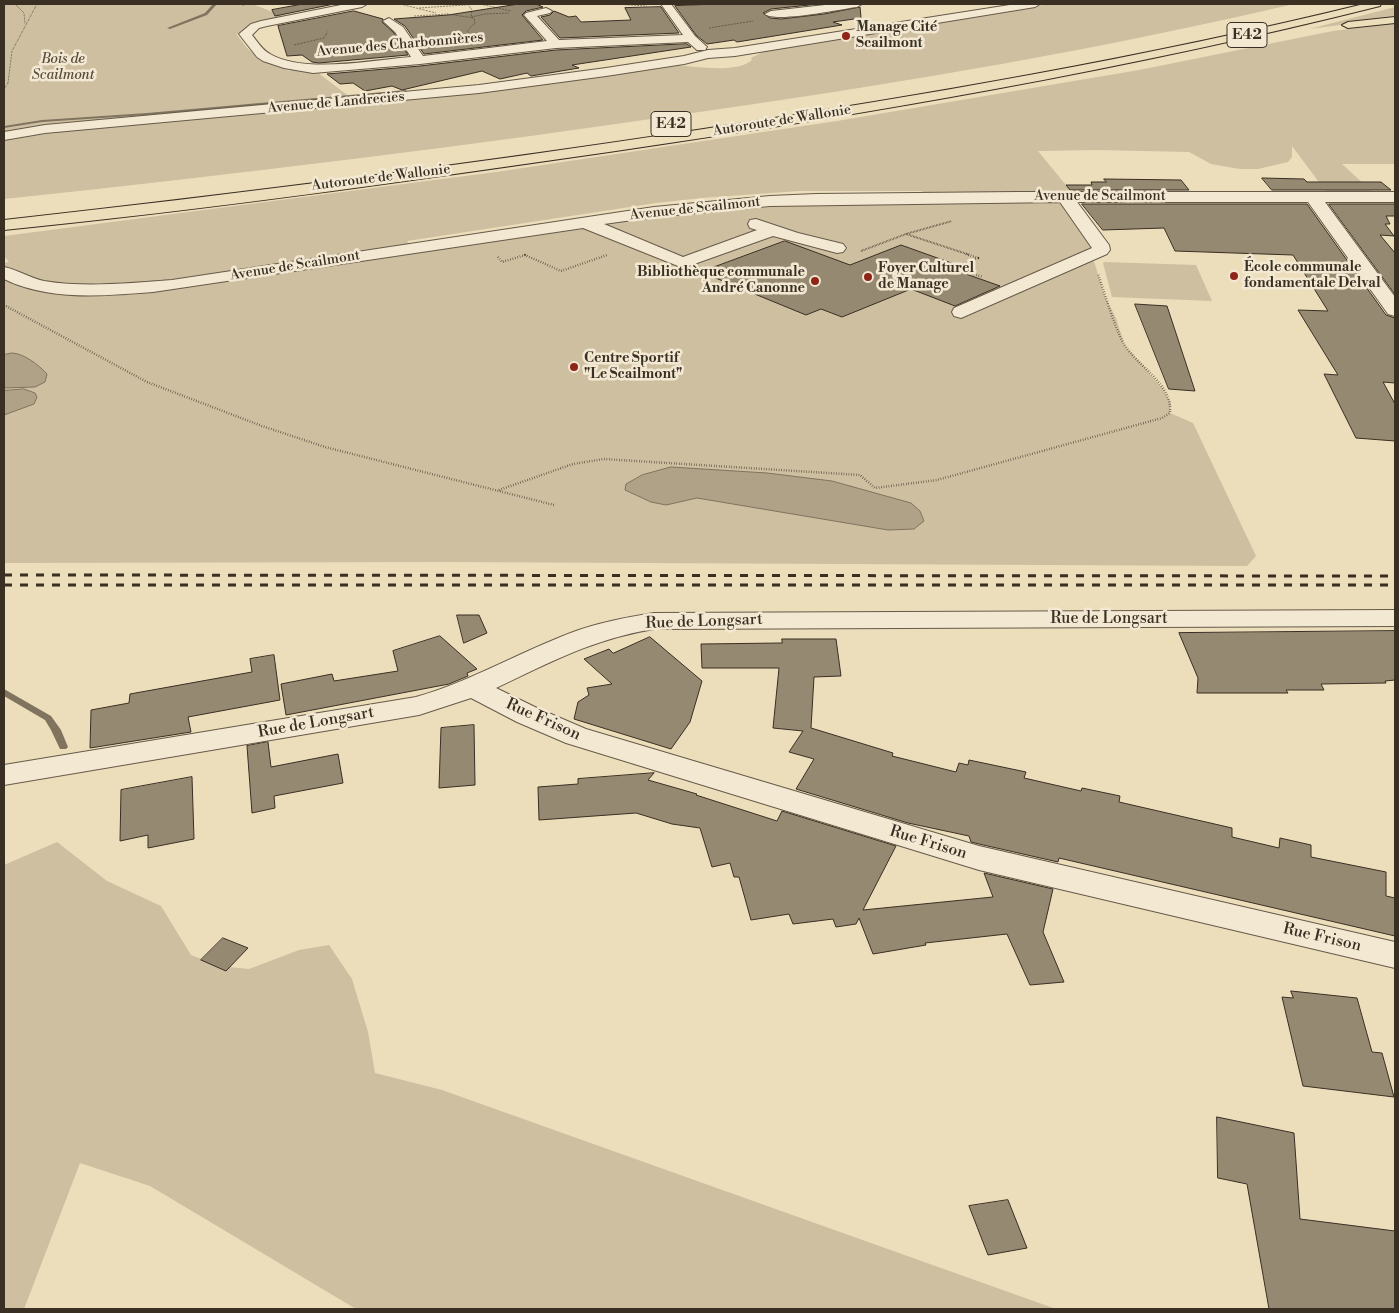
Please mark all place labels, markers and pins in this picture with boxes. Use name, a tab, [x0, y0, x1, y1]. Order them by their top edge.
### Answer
place label: Manage Cité Scailmont	[856, 20, 937, 52]
marker: Manage Cité Scailmont	[840, 30, 852, 42]
place label: École communale fondamentale Delval	[1244, 260, 1381, 292]
place label: Foyer Culturel de Manage	[878, 261, 974, 294]
place label: Bibliothèque communale André Canonne	[637, 265, 805, 298]
marker: École communale fondamentale Delval	[1228, 270, 1240, 282]
marker: Foyer Culturel de Manage	[862, 271, 874, 283]
marker: Bibliothèque communale André Canonne	[809, 275, 821, 287]
place label: Centre Sportif "Le Scailmont"	[584, 351, 682, 384]
marker: Centre Sportif "Le Scailmont"	[568, 361, 580, 373]

